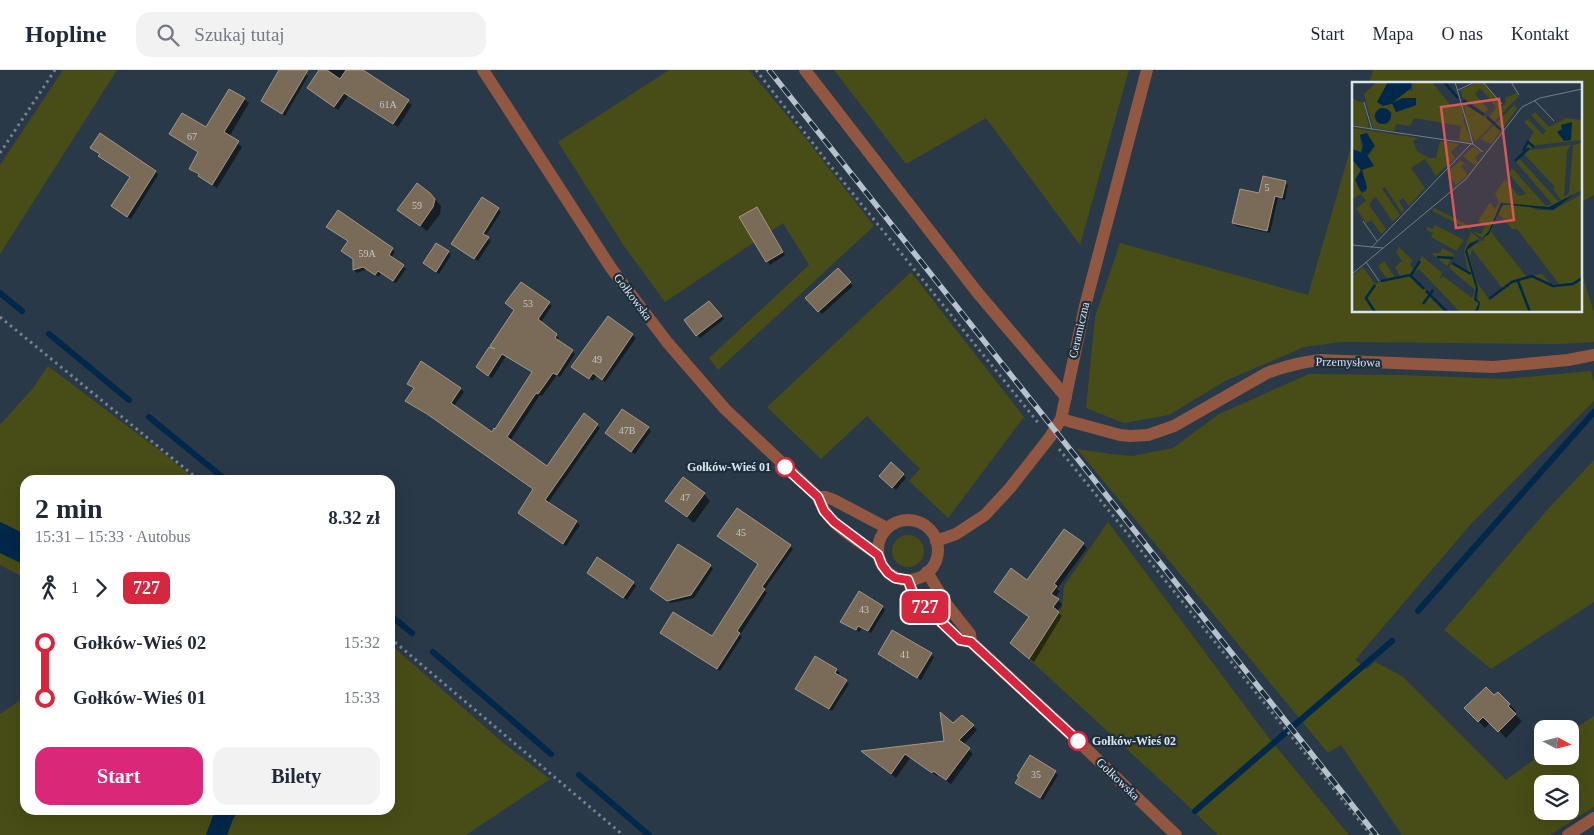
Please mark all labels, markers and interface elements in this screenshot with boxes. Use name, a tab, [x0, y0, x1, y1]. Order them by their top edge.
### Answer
search box	[136, 12, 486, 57]
text: Hopline	[25, 21, 106, 47]
icon: search	[154, 21, 182, 49]
text: Szukaj tutaj	[194, 24, 285, 45]
text: Start	[1311, 24, 1345, 44]
text: Mapa	[1373, 24, 1414, 44]
text: O nas	[1442, 24, 1483, 44]
text: Kontakt	[1511, 24, 1569, 44]
inset map	[1352, 82, 1582, 312]
house number: 61A	[379, 99, 397, 110]
house number: 67	[187, 131, 197, 142]
house number: 5	[1265, 182, 1270, 193]
house number: 59	[412, 200, 422, 211]
house number: 59A	[358, 248, 376, 259]
street label: Gołkowska	[611, 271, 655, 324]
house number: 53	[523, 298, 533, 309]
street label: Ceramiczna	[1066, 300, 1092, 359]
house number: 49	[592, 354, 602, 365]
street label: Przemysłowa	[1316, 354, 1381, 370]
house number: 47B	[619, 425, 636, 436]
marker: Gołków-Wieś 01	[775, 457, 795, 477]
place label: Gołków-Wieś 01	[687, 460, 771, 474]
house number: 47	[680, 492, 690, 503]
text: 2 min	[35, 493, 103, 524]
text: 8.32 zł	[328, 507, 380, 528]
house number: 45	[736, 527, 746, 538]
text: 15:31 – 15:33 · Autobus	[35, 528, 191, 545]
icon: walk	[35, 574, 63, 602]
icon: forward	[87, 574, 115, 602]
text: 727	[133, 578, 160, 598]
text: 1	[71, 579, 79, 596]
line badge: 727	[896, 591, 954, 623]
text: 727	[912, 597, 939, 617]
house number: 43	[859, 604, 869, 615]
text: Gołków-Wieś 02	[73, 632, 206, 653]
text: 15:32	[344, 634, 380, 651]
house number: 41	[900, 649, 910, 660]
text: Gołków-Wieś 01	[73, 687, 206, 708]
text: 15:33	[344, 689, 380, 706]
north arrow	[1534, 720, 1579, 765]
map controls	[1534, 720, 1579, 820]
marker: Gołków-Wieś 02	[1068, 731, 1088, 751]
place label: Gołków-Wieś 02	[1092, 734, 1176, 748]
button: Start	[35, 747, 203, 805]
button: Bilety	[213, 747, 380, 805]
street label: Gołkowska	[1093, 755, 1143, 803]
house number: 35	[1031, 769, 1041, 780]
button: layers	[1534, 775, 1579, 820]

